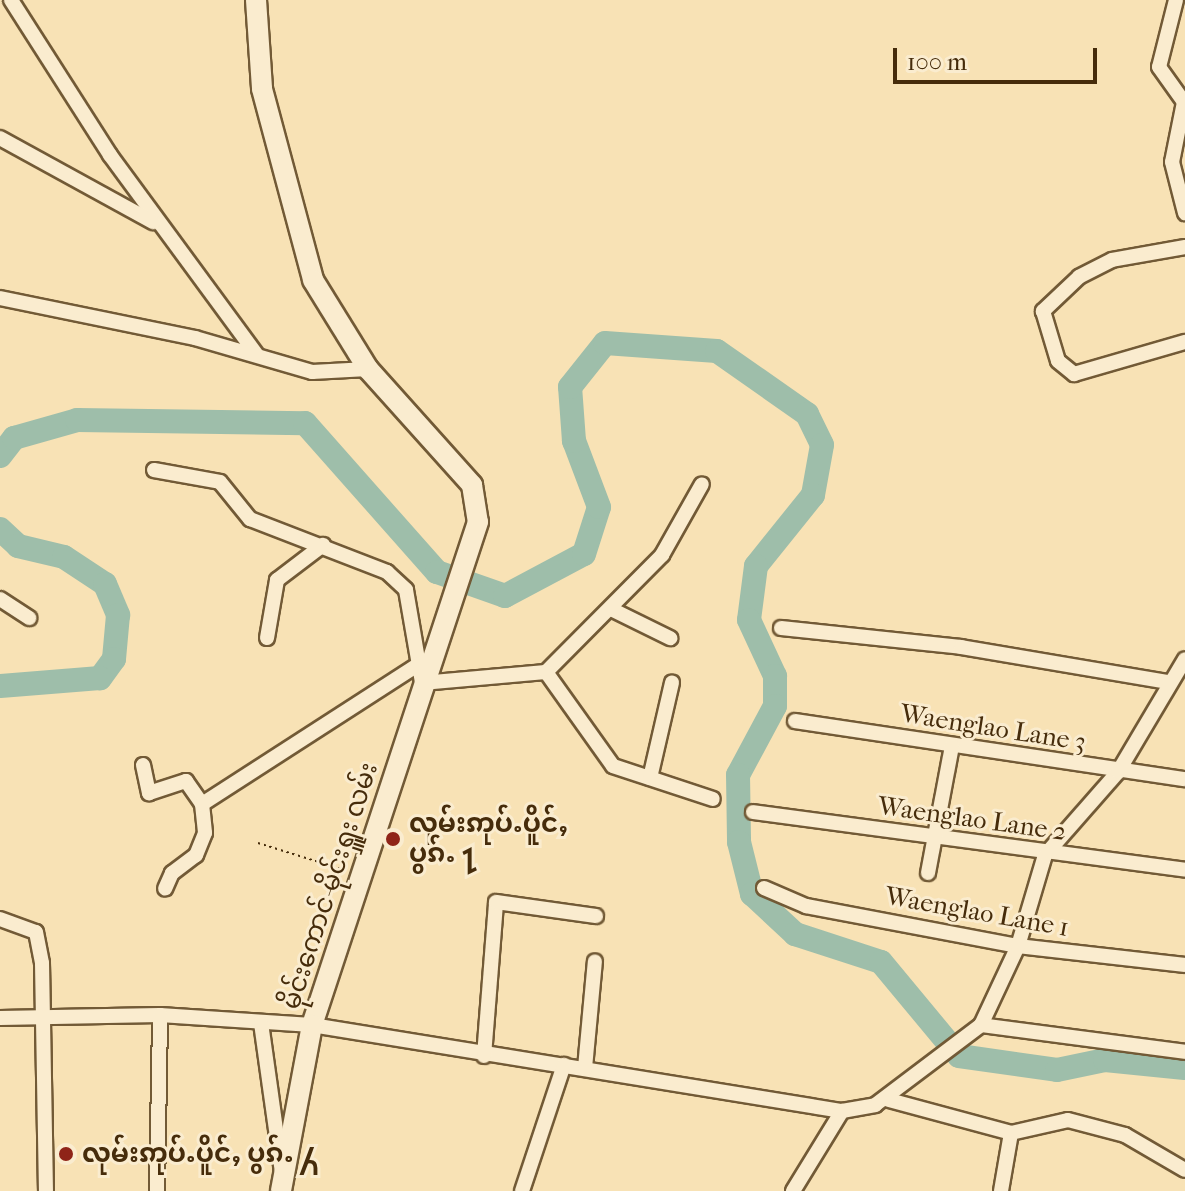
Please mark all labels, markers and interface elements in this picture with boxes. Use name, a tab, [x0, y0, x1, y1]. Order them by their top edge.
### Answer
scale bar	[897, 32, 1101, 82]
text: 100 m	[907, 48, 967, 76]
street label: Waenglao Lane 3	[898, 698, 1088, 758]
street label: မိုင်းကောင်-မိုင်းရှူး လမ်း	[275, 759, 385, 1013]
street label: Waenglao Lane 2	[876, 790, 1068, 848]
place label: လုမ်းဢုပ်ႉပိူင်ႇ ပွၵ်ႉ ႑	[409, 808, 569, 870]
marker: လုမ်းဢုပ်ႉပိူင်ႇ ပွၵ်ႉ ႑	[384, 830, 402, 848]
street label: Waenglao Lane 1	[883, 880, 1071, 944]
place label: လုမ်းဢုပ်ႉပိူင်ႇ ပွၵ်ႉ ႓	[82, 1138, 318, 1170]
marker: လုမ်းဢုပ်ႉပိူင်ႇ ပွၵ်ႉ ႓	[57, 1145, 75, 1163]

